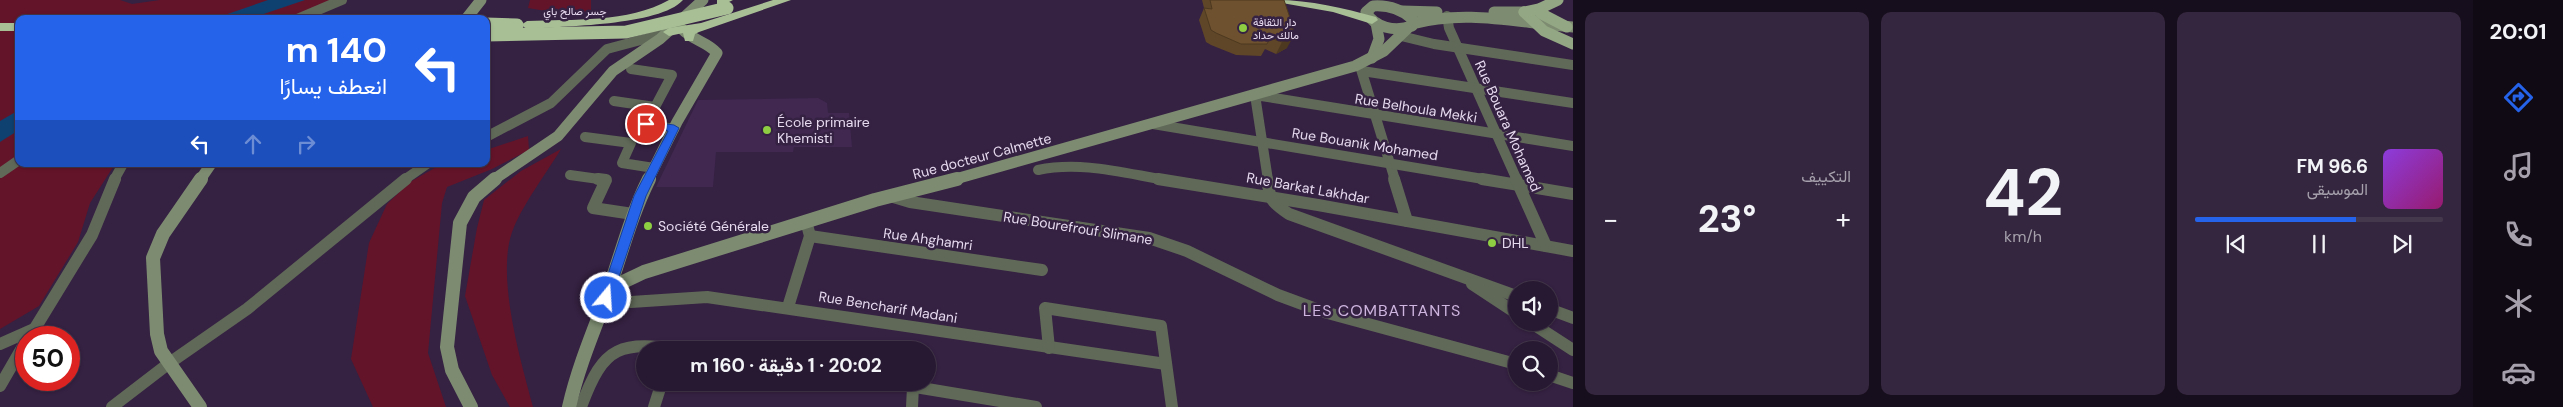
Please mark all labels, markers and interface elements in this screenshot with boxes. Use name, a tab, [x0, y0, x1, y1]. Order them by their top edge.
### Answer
street label: جسر صالح باي	[543, 4, 607, 21]
place label: دار الثقافة مالك حداد	[1253, 15, 1299, 42]
text: 20:01	[2489, 17, 2547, 46]
marker: دار الثقافة مالك حداد	[1237, 22, 1249, 34]
text: 140 m	[286, 27, 387, 73]
icon: left	[405, 35, 470, 100]
street label: Rue Bouara Mohamed	[1471, 58, 1545, 194]
text: انعطف يسارًا	[280, 72, 387, 101]
icon: directions	[2501, 80, 2536, 115]
street label: Rue Belhoula Mekki	[1354, 89, 1478, 127]
pin	[625, 103, 667, 145]
icon: arrive	[632, 110, 660, 138]
place label: École primaire Khemisti	[777, 113, 870, 147]
marker: École primaire Khemisti	[761, 124, 773, 136]
street label: Rue Bouanik Mohamed	[1291, 124, 1439, 164]
street label: Rue docteur Calmette	[911, 129, 1053, 183]
icon: left	[186, 130, 214, 158]
icon: ahead	[239, 130, 267, 158]
icon: right	[292, 130, 320, 158]
icon: music	[2501, 149, 2536, 184]
text: 42	[1983, 151, 2063, 235]
text: 96.6 FM	[2296, 154, 2368, 179]
text: التكييف	[1801, 166, 1851, 187]
street label: Rue Barkat Lakhdar	[1245, 168, 1371, 208]
text: الموسيقى	[2307, 179, 2368, 200]
text: 23°	[1698, 194, 1756, 244]
text: −	[1603, 201, 1618, 238]
text: +	[1836, 201, 1851, 238]
street label: Rue Bourefrouf Slimane	[1002, 207, 1154, 249]
place label: Société Générale	[658, 217, 769, 235]
icon: phone	[2501, 217, 2536, 252]
marker: Société Générale	[642, 220, 654, 232]
street label: Rue Ahghamri	[882, 224, 974, 254]
text: km/h	[2004, 226, 2042, 247]
icon: previous	[2222, 230, 2250, 258]
icon: pause	[2305, 230, 2333, 258]
icon: next	[2388, 230, 2416, 258]
place label: DHL	[1502, 234, 1529, 252]
marker: DHL	[1486, 237, 1498, 249]
position arrow	[579, 271, 631, 323]
map controls	[1508, 281, 1558, 391]
button: sound	[1508, 281, 1558, 331]
icon: climate	[2501, 286, 2536, 321]
street label: Rue Bencharif Madani	[817, 287, 959, 327]
district label: LES COMBATTANTS	[1303, 300, 1461, 321]
speed limit sign: 50	[15, 326, 80, 391]
button: search	[1508, 341, 1558, 391]
text: 20:02 · 1 دقيقة · 160 m	[690, 353, 882, 378]
icon: car	[2501, 355, 2536, 390]

